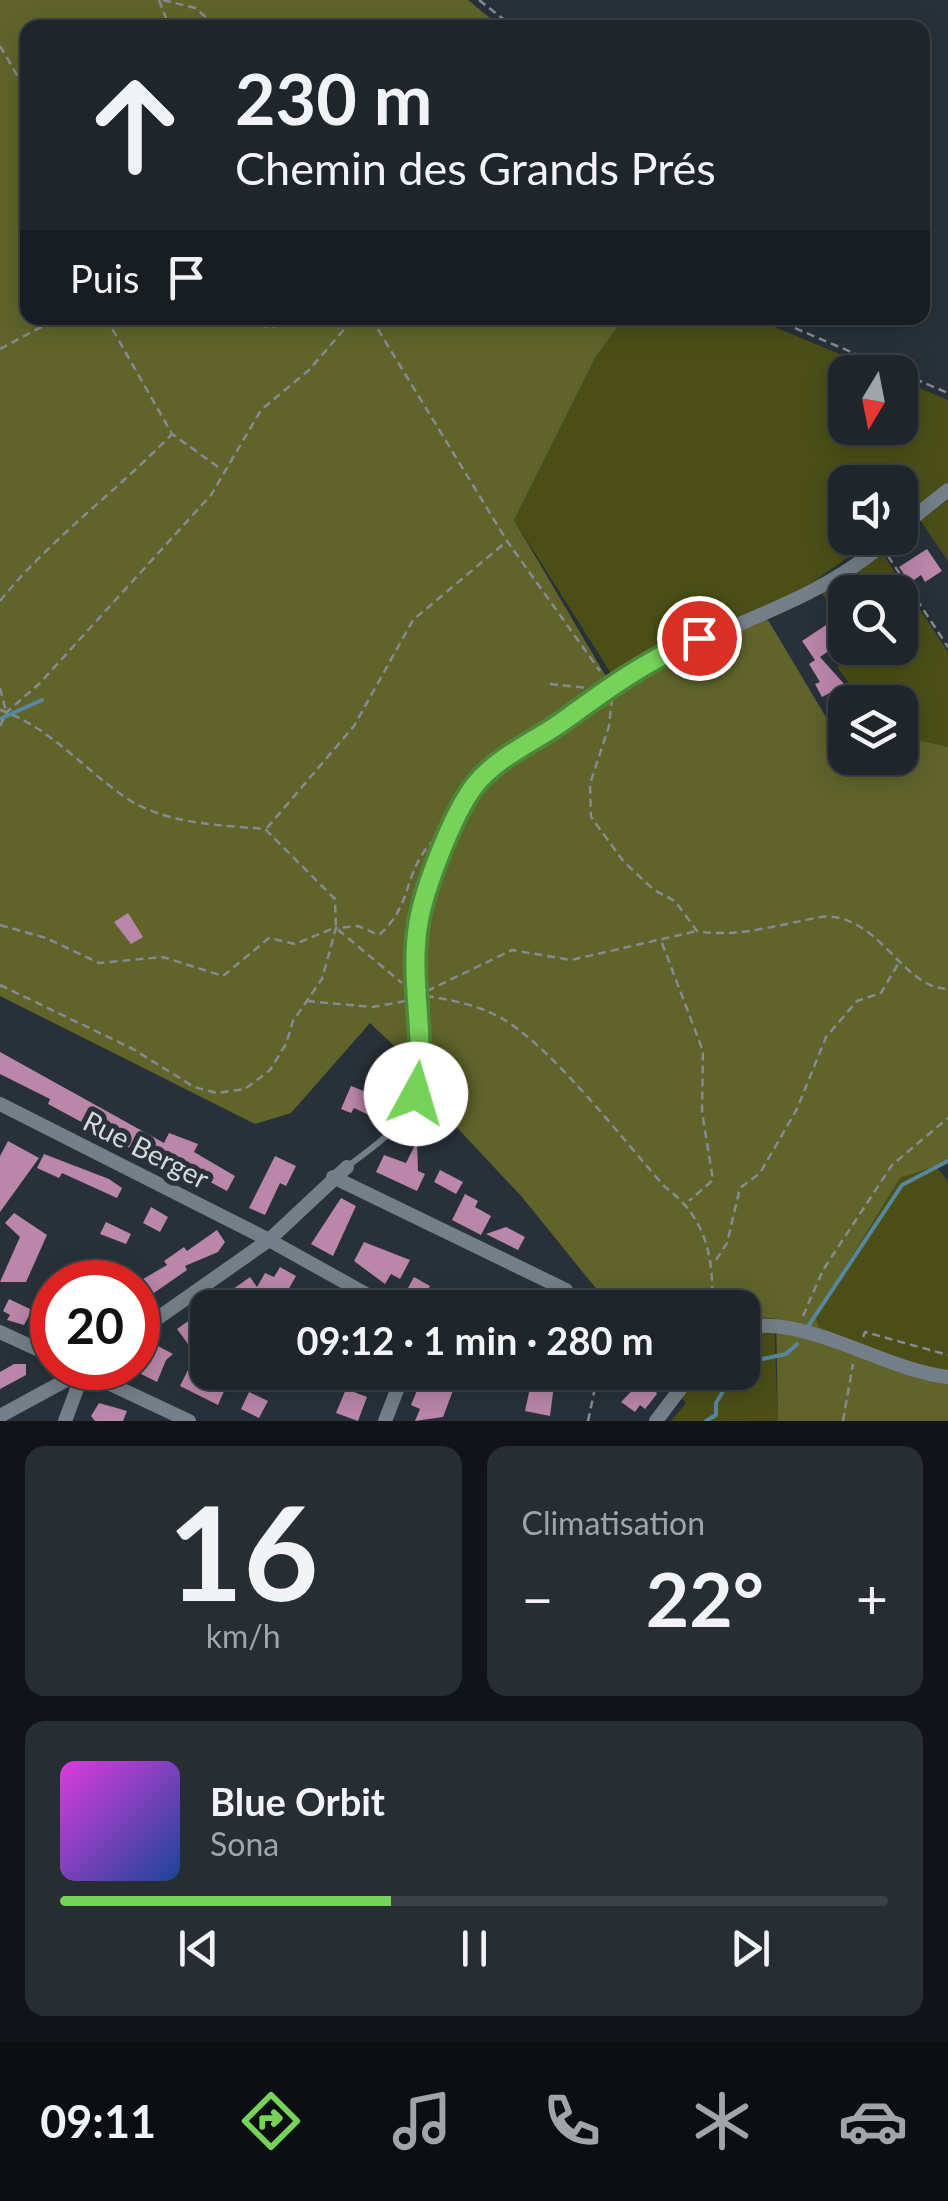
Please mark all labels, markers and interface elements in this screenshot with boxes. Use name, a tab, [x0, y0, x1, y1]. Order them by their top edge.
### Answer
text: 230 m	[235, 56, 432, 140]
icon: ahead	[70, 60, 200, 190]
text: Chemin des Grands Prés	[235, 141, 716, 195]
icon: arrive	[159, 250, 214, 305]
text: Puis	[70, 255, 139, 301]
north arrow	[828, 355, 918, 445]
map controls	[828, 355, 918, 775]
button: sound	[828, 465, 918, 555]
button: search	[828, 575, 918, 665]
pin	[657, 596, 742, 681]
icon: arrive	[672, 611, 727, 666]
button: layers	[828, 685, 918, 775]
position arrow	[364, 1042, 468, 1146]
street label: Rue Berger	[78, 1103, 215, 1195]
speed limit sign: 20	[30, 1260, 160, 1390]
text: 09:12 · 1 min · 280 m	[296, 1317, 654, 1363]
text: 16	[168, 1473, 319, 1629]
text: Climatisation	[522, 1503, 705, 1542]
text: 22°	[646, 1553, 764, 1643]
text: −	[522, 1565, 553, 1631]
text: +	[856, 1565, 888, 1631]
text: km/h	[206, 1616, 281, 1655]
text: Blue Orbit	[210, 1778, 385, 1824]
text: Sona	[210, 1824, 279, 1863]
icon: previous	[171, 1921, 226, 1976]
icon: pause	[447, 1921, 502, 1976]
icon: next	[723, 1921, 778, 1976]
icon: directions	[236, 2086, 306, 2156]
icon: music	[387, 2086, 457, 2156]
icon: phone	[537, 2086, 607, 2156]
icon: climate	[687, 2086, 757, 2156]
icon: car	[838, 2086, 908, 2156]
text: 09:11	[40, 2094, 156, 2148]

